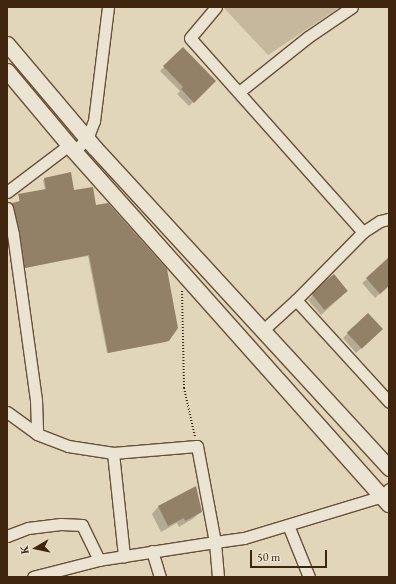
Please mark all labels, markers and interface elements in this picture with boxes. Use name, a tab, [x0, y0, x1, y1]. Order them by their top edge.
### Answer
north arrow	[16, 528, 56, 568]
scale bar	[252, 542, 329, 568]
text: K	[17, 545, 32, 555]
text: 50 m	[257, 549, 280, 565]

